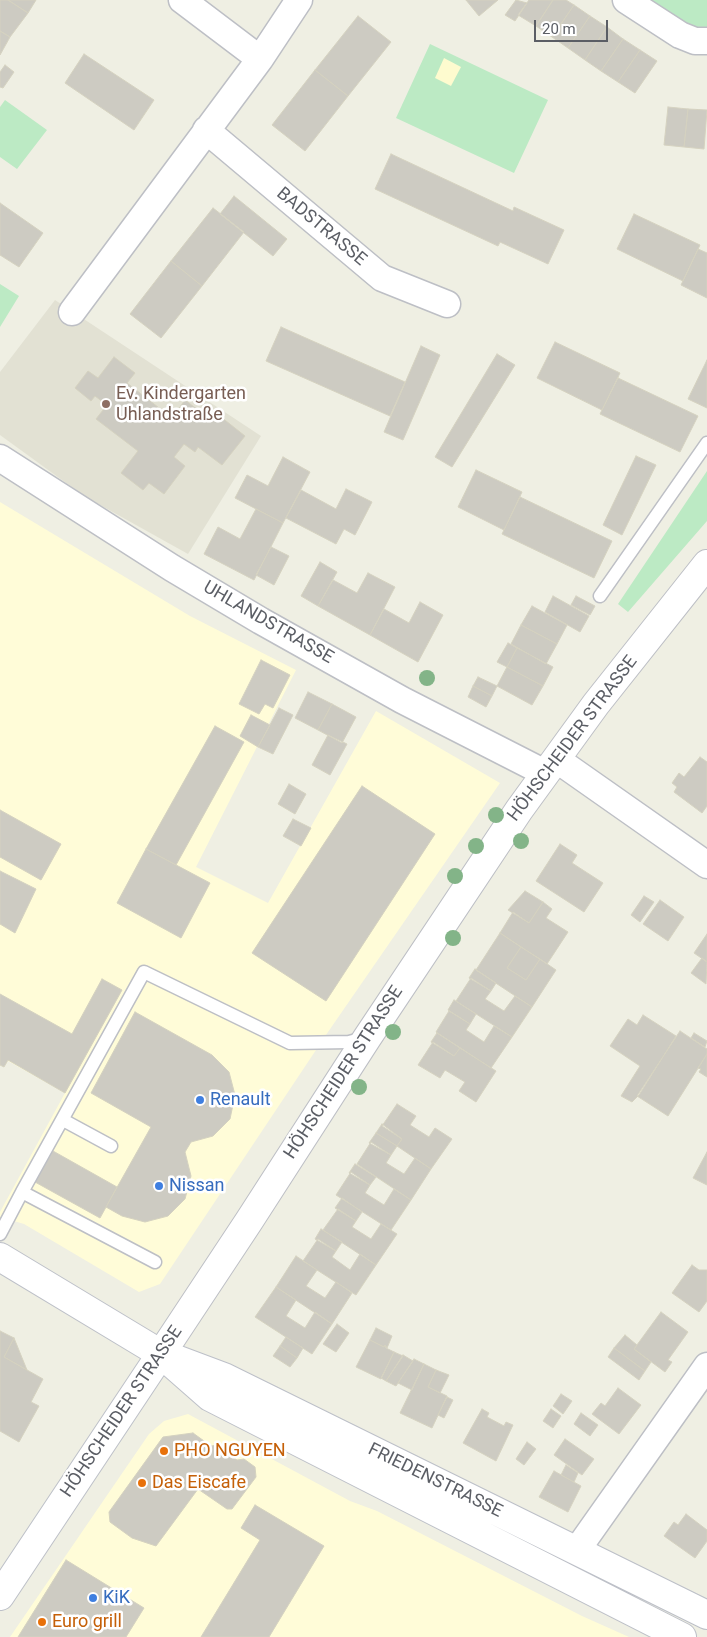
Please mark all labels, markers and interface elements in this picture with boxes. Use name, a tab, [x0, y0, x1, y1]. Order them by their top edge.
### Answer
scale bar	[537, 10, 611, 42]
text: 20 m	[542, 20, 576, 38]
street label: BADSTRASSE	[272, 183, 370, 271]
place label: Ev. Kindergarten Uhlandstraße	[116, 383, 246, 426]
marker: Ev. Kindergarten Uhlandstraße	[100, 398, 112, 410]
street label: UHLANDSTRASSE	[199, 577, 337, 669]
street label: HÖHSCHEIDER STRASSE	[504, 652, 642, 826]
street label: HÖHSCHEIDER STRASSE	[280, 982, 408, 1164]
place label: Renault	[210, 1089, 271, 1111]
marker: Renault	[194, 1094, 206, 1106]
place label: Nissan	[169, 1175, 225, 1197]
marker: Nissan	[153, 1180, 165, 1192]
street label: HÖHSCHEIDER STRASSE	[57, 1322, 187, 1502]
street label: FRIEDENSTRASSE	[364, 1439, 506, 1523]
place label: PHO NGUYEN	[174, 1440, 286, 1462]
marker: PHO NGUYEN	[158, 1445, 170, 1457]
place label: Das Eiscafe	[152, 1472, 246, 1494]
marker: Das Eiscafe	[136, 1477, 148, 1489]
place label: KiK	[103, 1587, 130, 1609]
marker: KiK	[87, 1592, 99, 1604]
place label: Euro grill	[52, 1611, 122, 1633]
marker: Euro grill	[36, 1616, 48, 1628]

